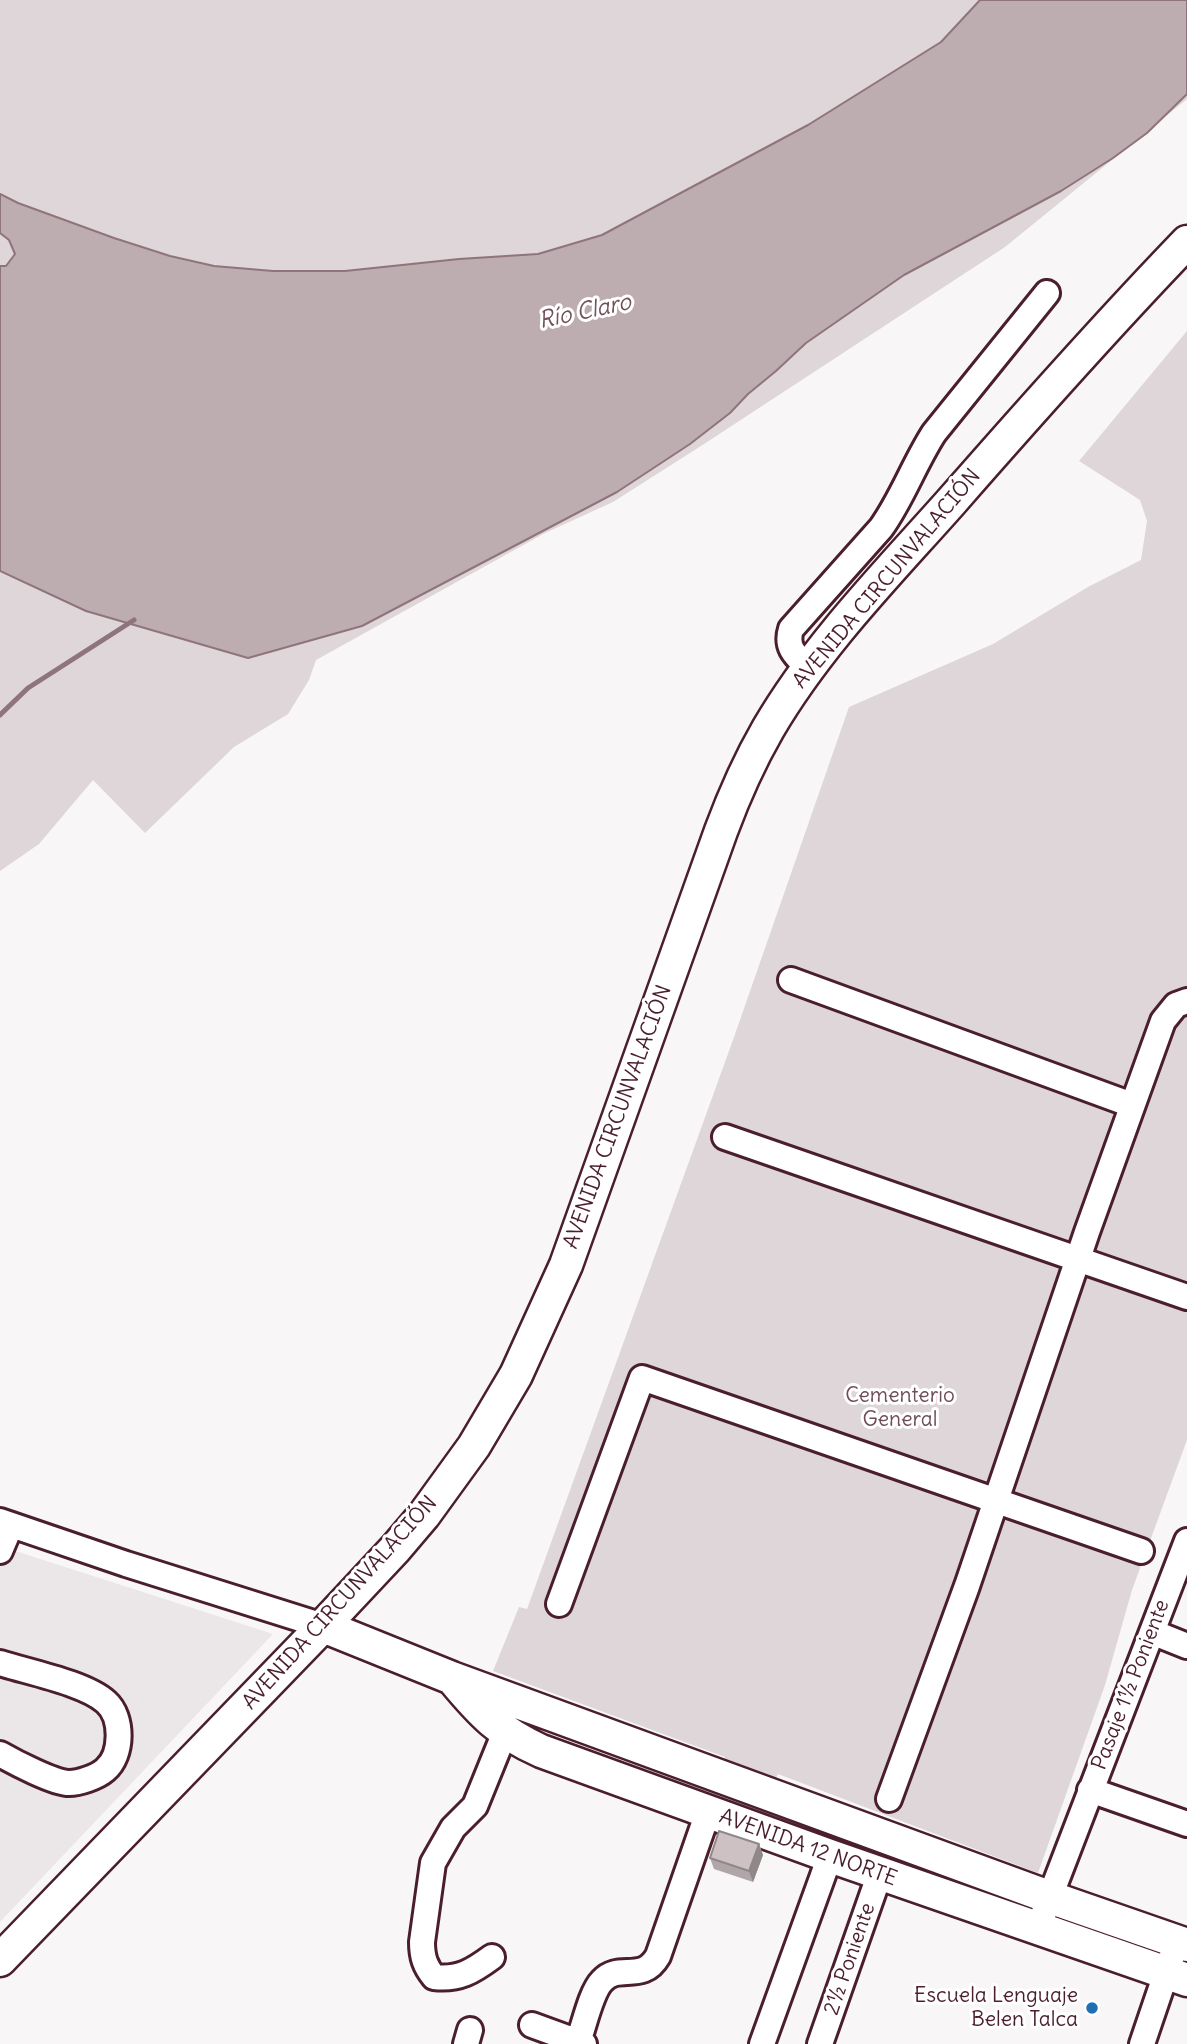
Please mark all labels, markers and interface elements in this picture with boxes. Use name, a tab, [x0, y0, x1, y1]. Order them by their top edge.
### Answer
water label: Río Claro	[536, 289, 634, 335]
street label: AVENIDA CIRCUNVALACIÓN	[788, 464, 986, 694]
street label: AVENIDA CIRCUNVALACIÓN	[559, 982, 677, 1252]
park label: Cementerio General	[845, 1383, 955, 1433]
street label: AVENIDA CIRCUNVALACIÓN	[237, 1491, 443, 1715]
street label: Pasaje 1½ Poniente	[1087, 1596, 1175, 1774]
street label: AVENIDA 12 NORTE	[716, 1804, 900, 1892]
street label: 2½ Poniente	[819, 1900, 881, 2018]
place label: Escuela Lenguaje Belen Talca	[914, 1983, 1078, 2033]
marker: Escuela Lenguaje Belen Talca	[1084, 2000, 1100, 2016]

